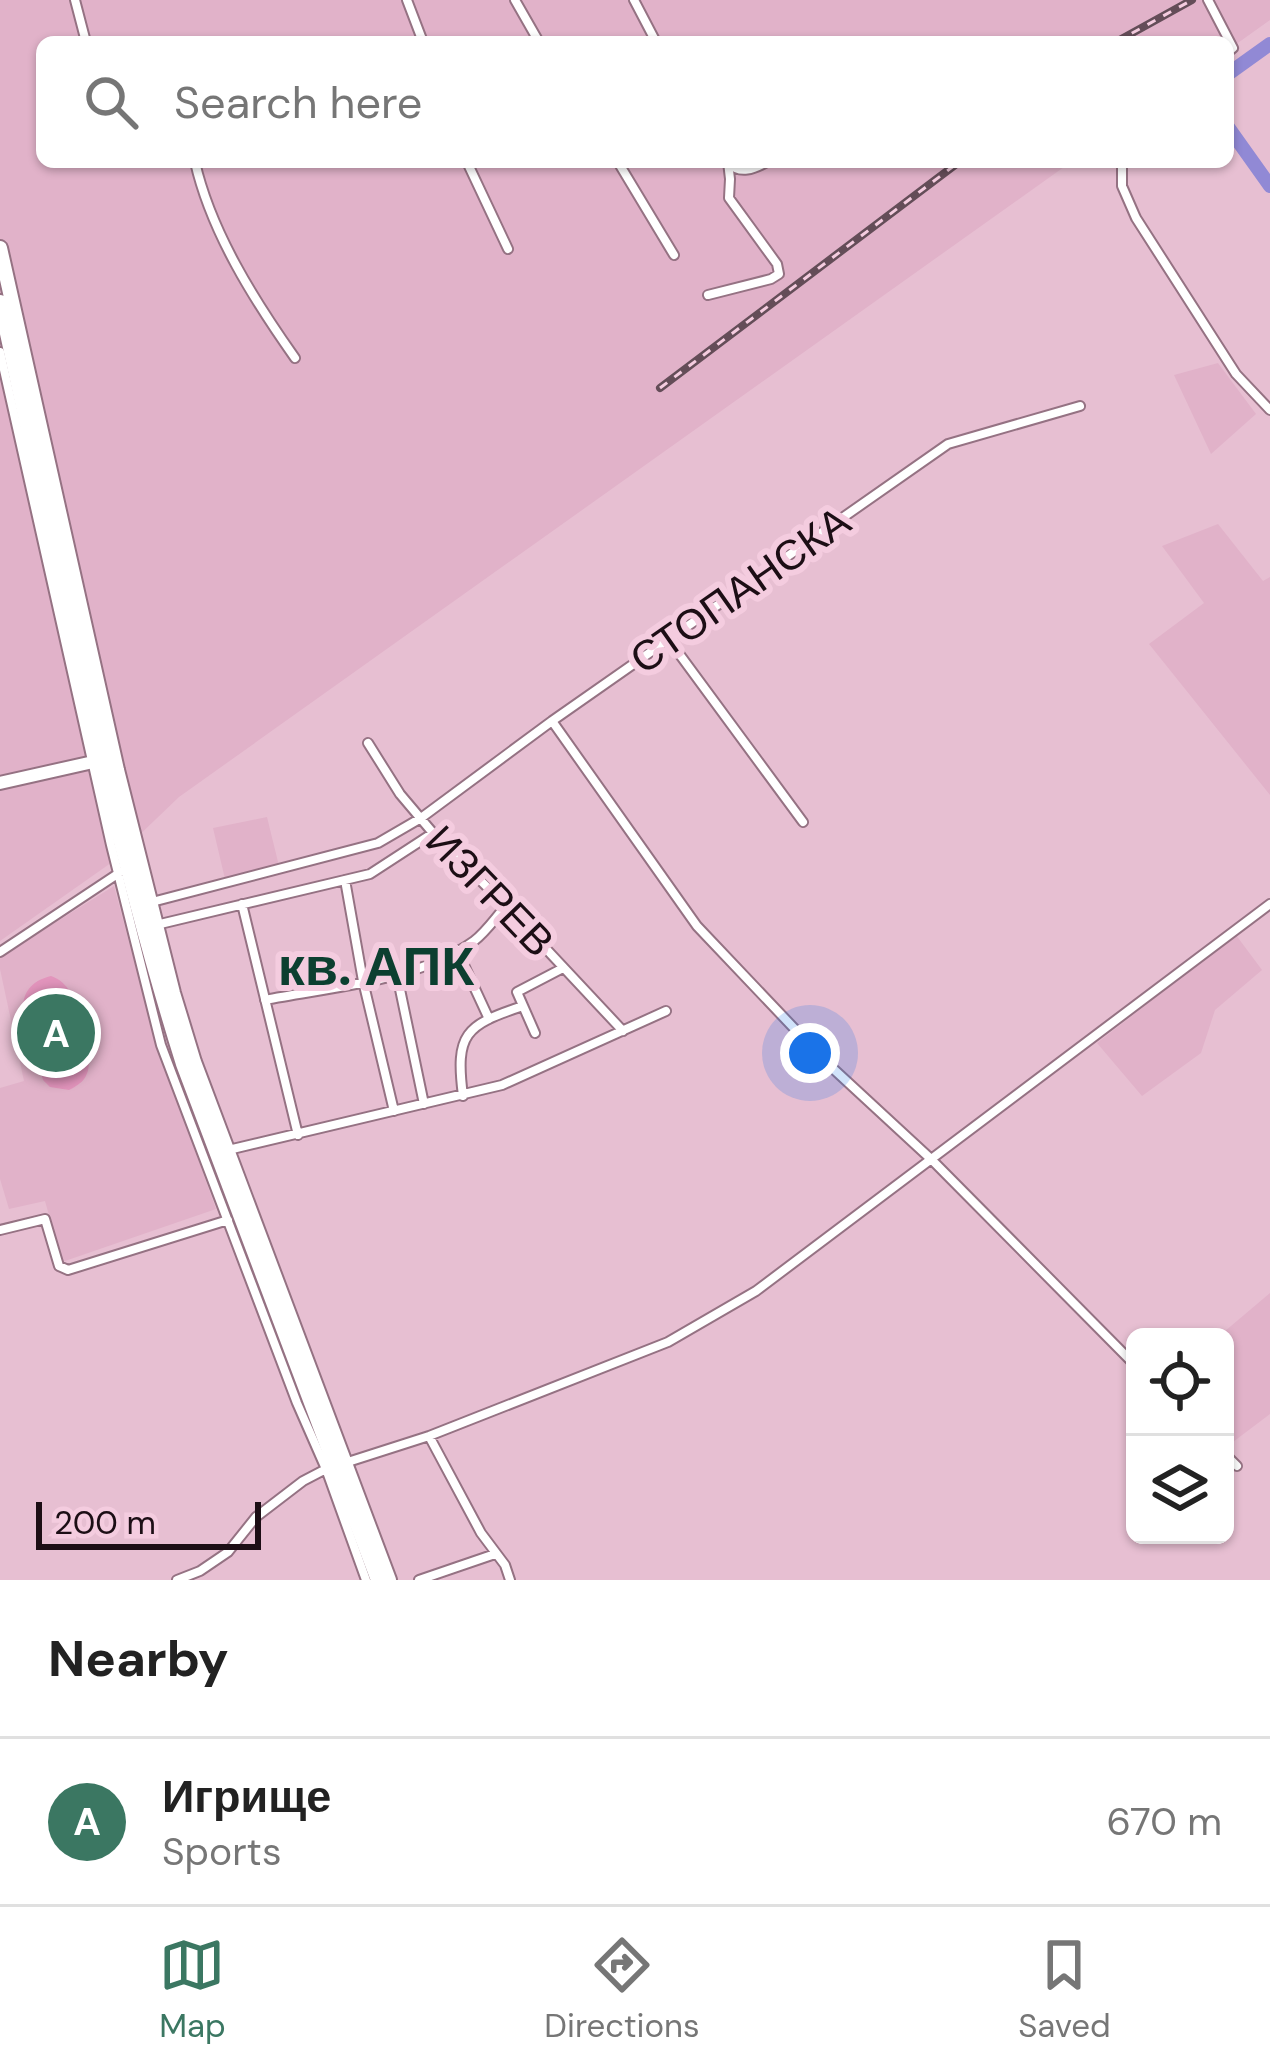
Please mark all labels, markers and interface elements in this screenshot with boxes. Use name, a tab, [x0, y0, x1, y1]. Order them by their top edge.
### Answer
search box	[36, 36, 1234, 168]
icon: search	[78, 69, 144, 135]
text: Search here	[174, 73, 422, 132]
street label: СТОПАНСКА	[619, 494, 861, 686]
street label: ИЗГРЕВ	[414, 814, 566, 968]
district label: кв. АПК	[278, 931, 475, 1002]
pin: A	[17, 988, 95, 1078]
your location	[780, 1023, 840, 1083]
map controls	[1126, 1328, 1234, 1544]
button: locate	[1126, 1328, 1234, 1436]
button: layers	[1126, 1436, 1234, 1544]
scale bar	[36, 1496, 261, 1549]
text: 200 m	[54, 1501, 156, 1544]
text: Nearby	[48, 1625, 229, 1692]
text: Игрище	[162, 1767, 331, 1826]
text: A	[73, 1796, 101, 1847]
text: 670 m	[1106, 1796, 1222, 1847]
text: Sports	[162, 1826, 281, 1877]
tab: Map	[159, 1932, 226, 2047]
tab: Directions	[544, 1932, 700, 2047]
tab: Saved	[1018, 1932, 1111, 2047]

